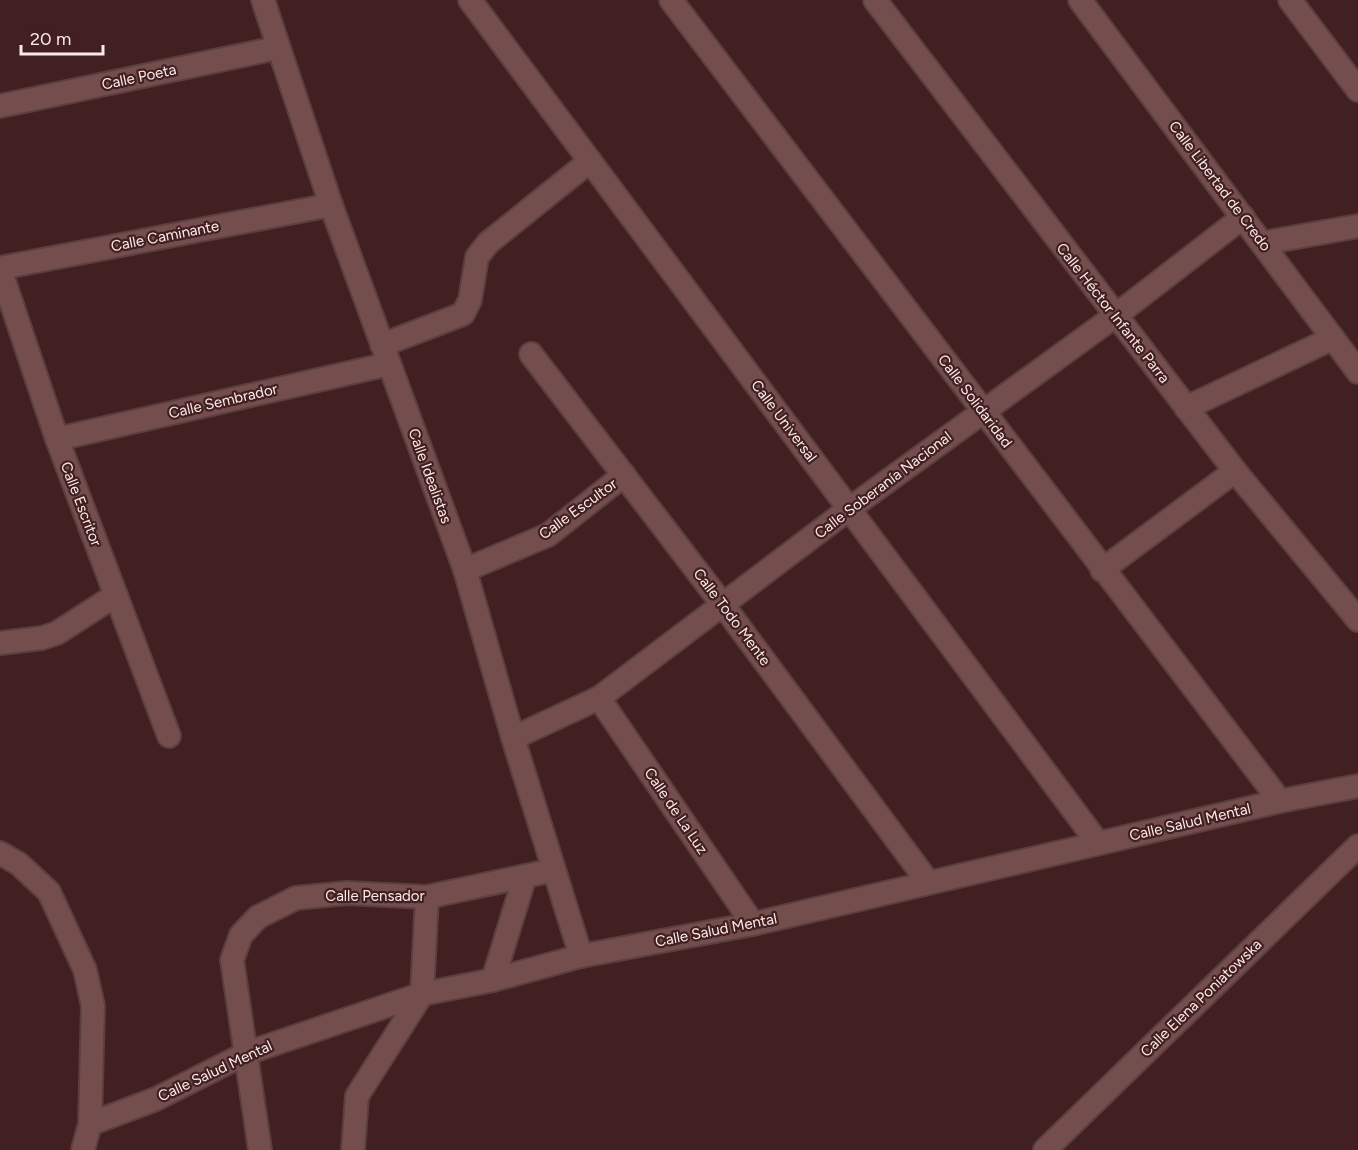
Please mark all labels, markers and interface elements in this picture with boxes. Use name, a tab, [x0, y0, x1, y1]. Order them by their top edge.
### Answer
scale bar	[21, 18, 104, 56]
text: 20 m	[30, 28, 71, 50]
street label: Calle Poeta	[100, 60, 178, 94]
street label: Calle Libertad de Credo	[1165, 117, 1275, 255]
street label: Calle Caminante	[109, 217, 221, 255]
street label: Calle Héctor Infante Parra	[1053, 239, 1173, 387]
street label: Calle Solidaridad	[934, 351, 1016, 451]
street label: Calle Universal	[747, 376, 821, 466]
street label: Calle Sembrador	[167, 380, 279, 422]
street label: Calle Idealistas	[404, 426, 456, 526]
street label: Calle Soberanía Nacional	[811, 428, 955, 542]
street label: Calle Escritor	[57, 459, 105, 549]
street label: Calle Escultor	[535, 475, 621, 543]
street label: Calle Todo Mente	[690, 565, 774, 669]
street label: Calle de La Luz	[640, 764, 712, 858]
street label: Calle Salud Mental	[1128, 799, 1252, 845]
street label: Calle Pensador	[325, 887, 425, 905]
street label: Calle Salud Mental	[654, 909, 778, 951]
street label: Calle Elena Poniatowska	[1137, 935, 1265, 1061]
street label: Calle Salud Mental	[155, 1037, 275, 1105]

